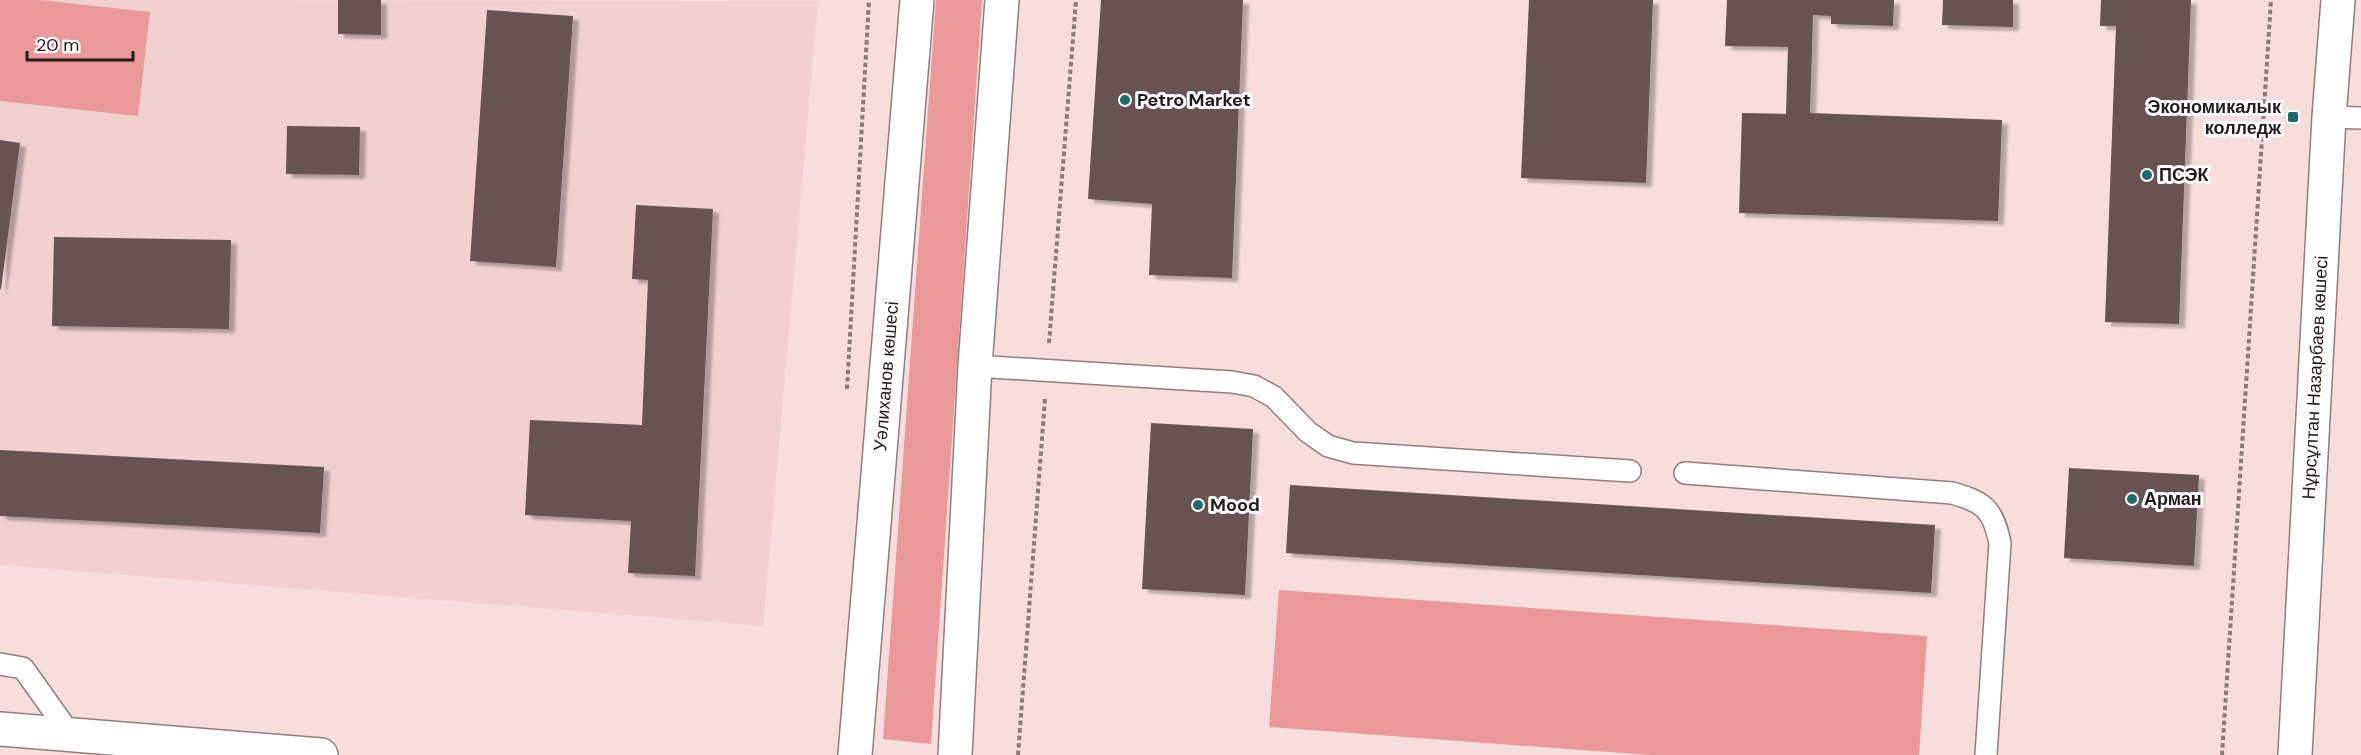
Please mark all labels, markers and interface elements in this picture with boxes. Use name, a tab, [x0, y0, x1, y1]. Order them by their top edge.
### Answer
scale bar	[27, 24, 134, 62]
text: 20 m	[36, 33, 79, 57]
place label: Petro Market	[1137, 88, 1251, 112]
marker: Petro Market	[1118, 93, 1132, 107]
place label: Экономикалык колледж	[2148, 95, 2282, 140]
marker: Экономикалык колледж	[2286, 110, 2300, 124]
place label: ПСЭК	[2159, 163, 2210, 187]
marker: ПСЭК	[2140, 168, 2154, 182]
street label: Нұрсұлтан Назарбаев көшесі	[2297, 255, 2334, 500]
street label: Уәлиханов көшесі	[868, 300, 904, 452]
place label: Арман	[2144, 487, 2202, 511]
marker: Арман	[2125, 492, 2139, 506]
place label: Mood	[1210, 493, 1260, 517]
marker: Mood	[1191, 498, 1205, 512]

